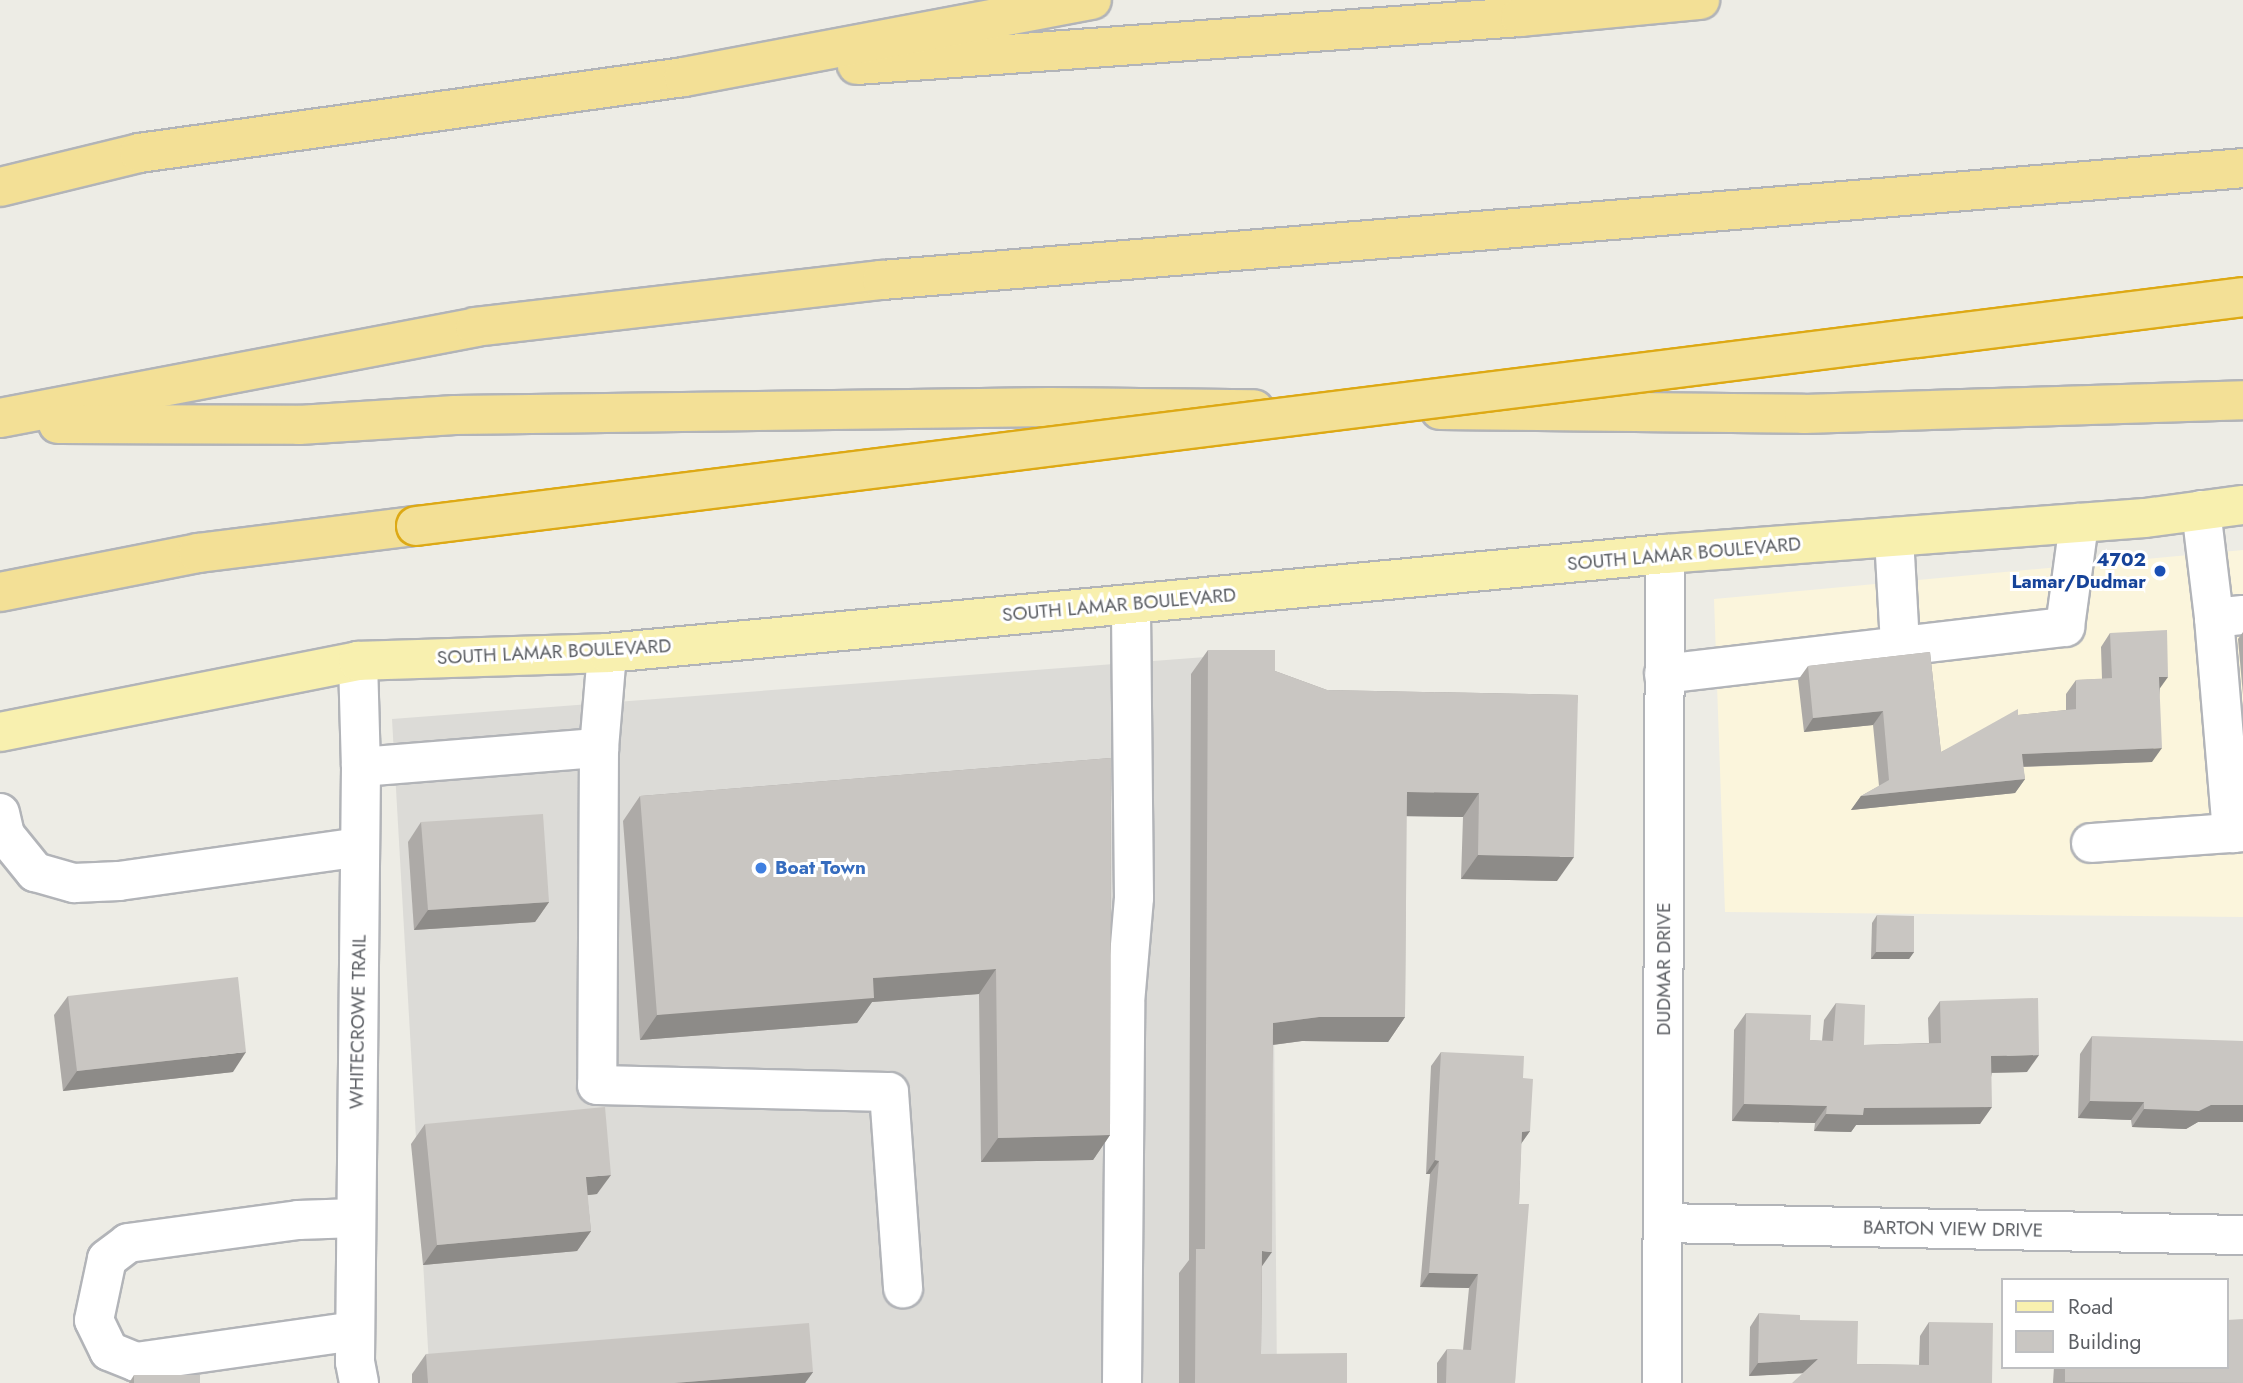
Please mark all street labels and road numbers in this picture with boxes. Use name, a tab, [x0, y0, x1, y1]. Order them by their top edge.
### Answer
street label: SOUTH LAMAR BOULEVARD	[1566, 532, 1802, 576]
street label: SOUTH LAMAR BOULEVARD	[1001, 583, 1237, 627]
street label: SOUTH LAMAR BOULEVARD	[436, 634, 672, 670]
street label: DUDMAR DRIVE	[1653, 902, 1675, 1036]
street label: WHITECROWE TRAIL	[345, 935, 371, 1109]
street label: BARTON VIEW DRIVE	[1863, 1216, 2043, 1242]

